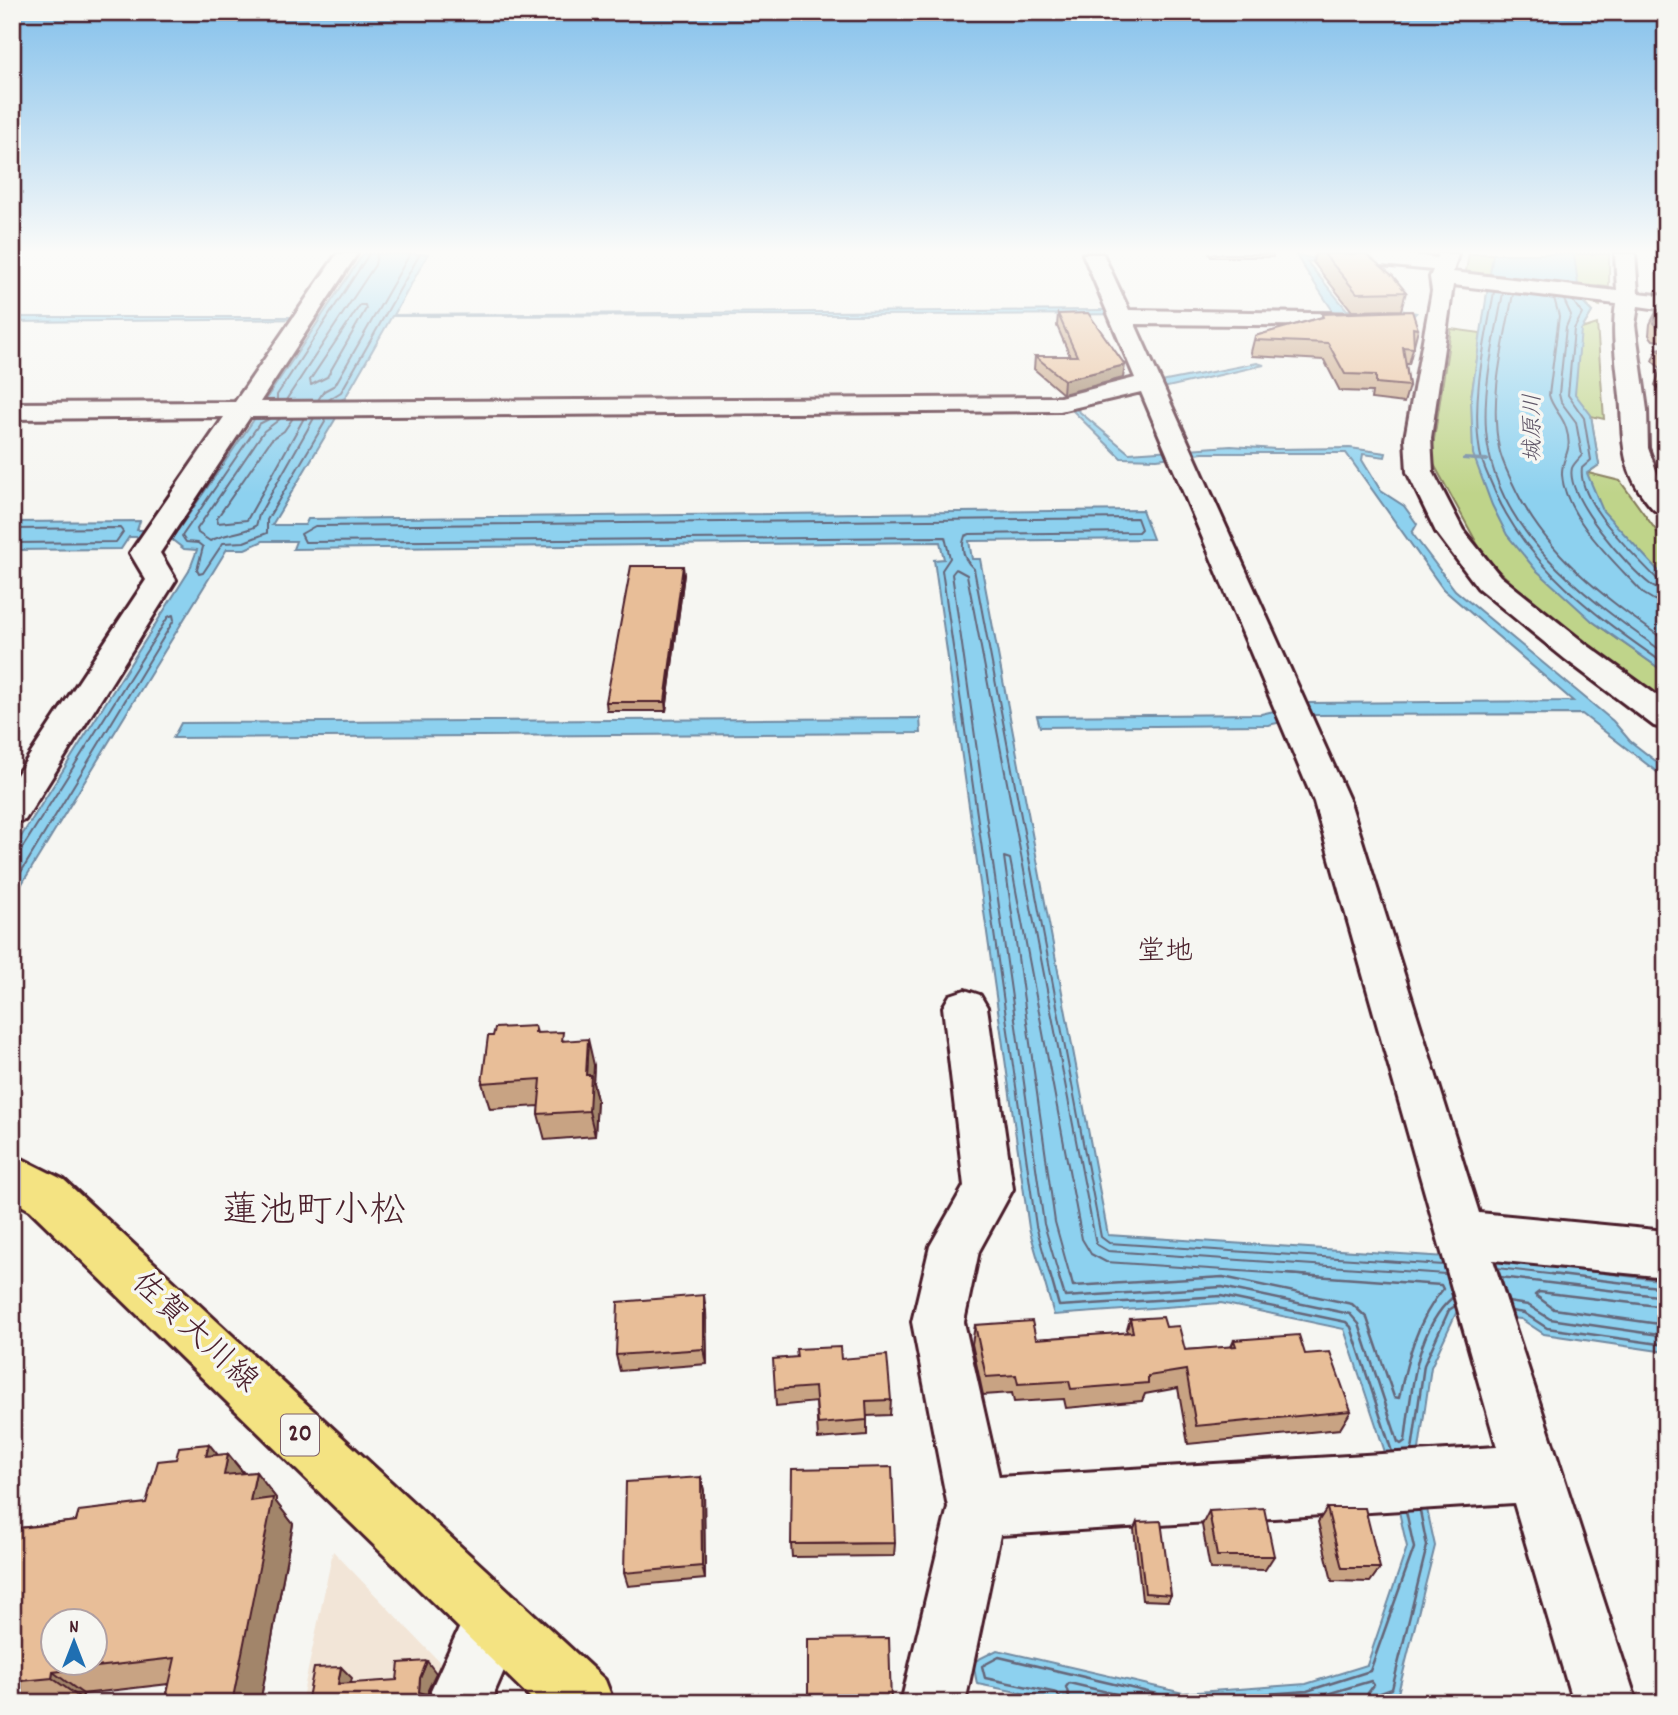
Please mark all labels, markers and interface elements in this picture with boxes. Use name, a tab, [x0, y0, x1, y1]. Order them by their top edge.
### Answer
water label: 城原川	[1518, 394, 1551, 463]
district label: 堂地	[1137, 934, 1193, 974]
district label: 蓮池町小松	[222, 1187, 407, 1240]
street label: 佐賀大川線	[119, 1263, 267, 1405]
road number: 20	[281, 1414, 319, 1456]
north arrow	[38, 1606, 108, 1676]
text: N	[69, 1615, 79, 1642]

